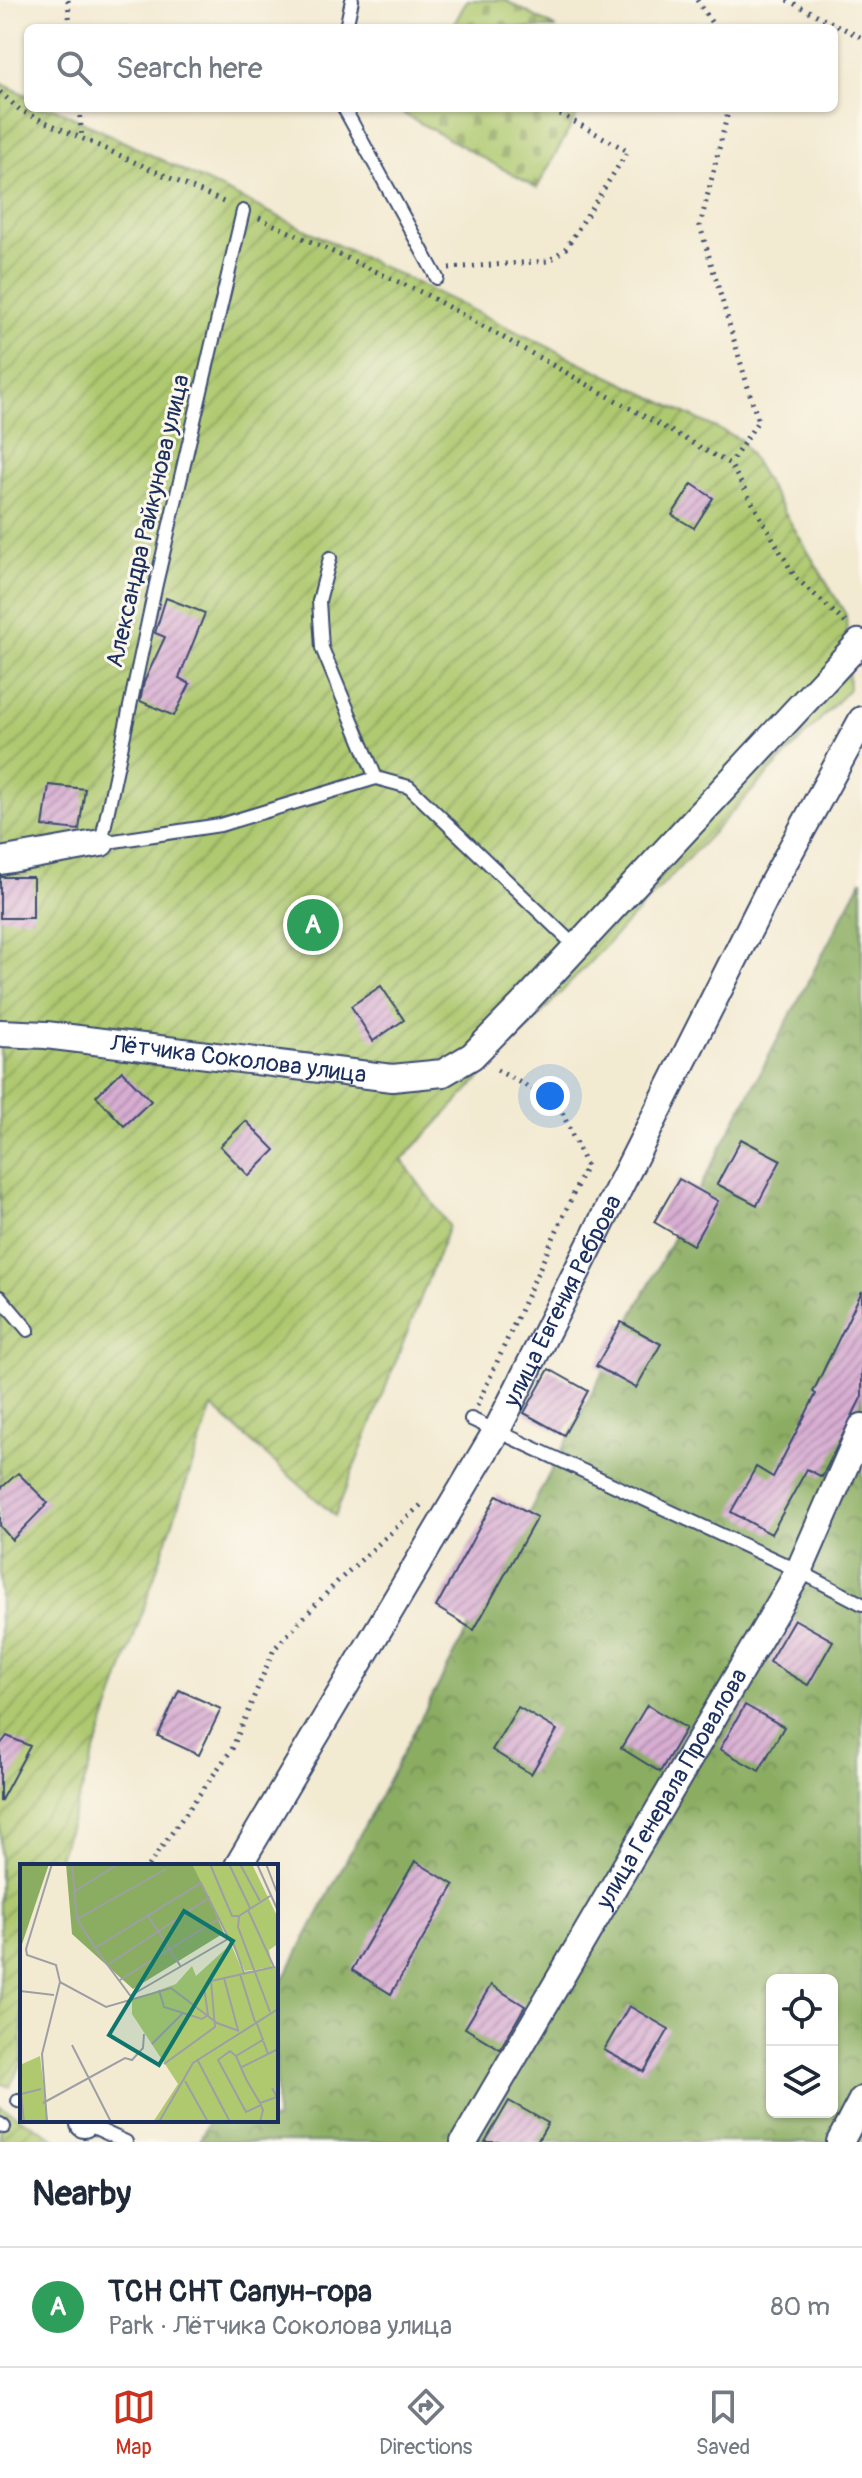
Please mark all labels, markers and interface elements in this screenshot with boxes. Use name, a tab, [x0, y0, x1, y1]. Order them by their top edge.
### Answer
search box	[24, 24, 838, 112]
icon: search	[52, 46, 96, 90]
text: Search here	[116, 50, 263, 87]
street label: Александра Райкунова улица	[100, 372, 196, 670]
pin: A	[287, 895, 339, 955]
street label: Лётчика Соколова улица	[108, 1029, 368, 1089]
your location	[530, 1076, 570, 1116]
street label: улица Евгения Реброва	[496, 1190, 628, 1412]
street label: улица Генерала Провалова	[589, 1663, 753, 1915]
inset map	[20, 1864, 278, 2122]
map controls	[766, 1974, 838, 2118]
button: locate	[766, 1974, 838, 2046]
button: layers	[766, 2046, 838, 2118]
text: Nearby	[32, 2173, 131, 2216]
text: ТСН СНТ Сапун-гора	[108, 2273, 372, 2310]
text: A	[50, 2291, 66, 2323]
text: 80 m	[770, 2291, 830, 2323]
text: Park · Лётчика Соколова улица	[108, 2310, 452, 2342]
tab: Map	[112, 2385, 156, 2461]
tab: Directions	[379, 2385, 472, 2461]
tab: Saved	[696, 2385, 750, 2461]

